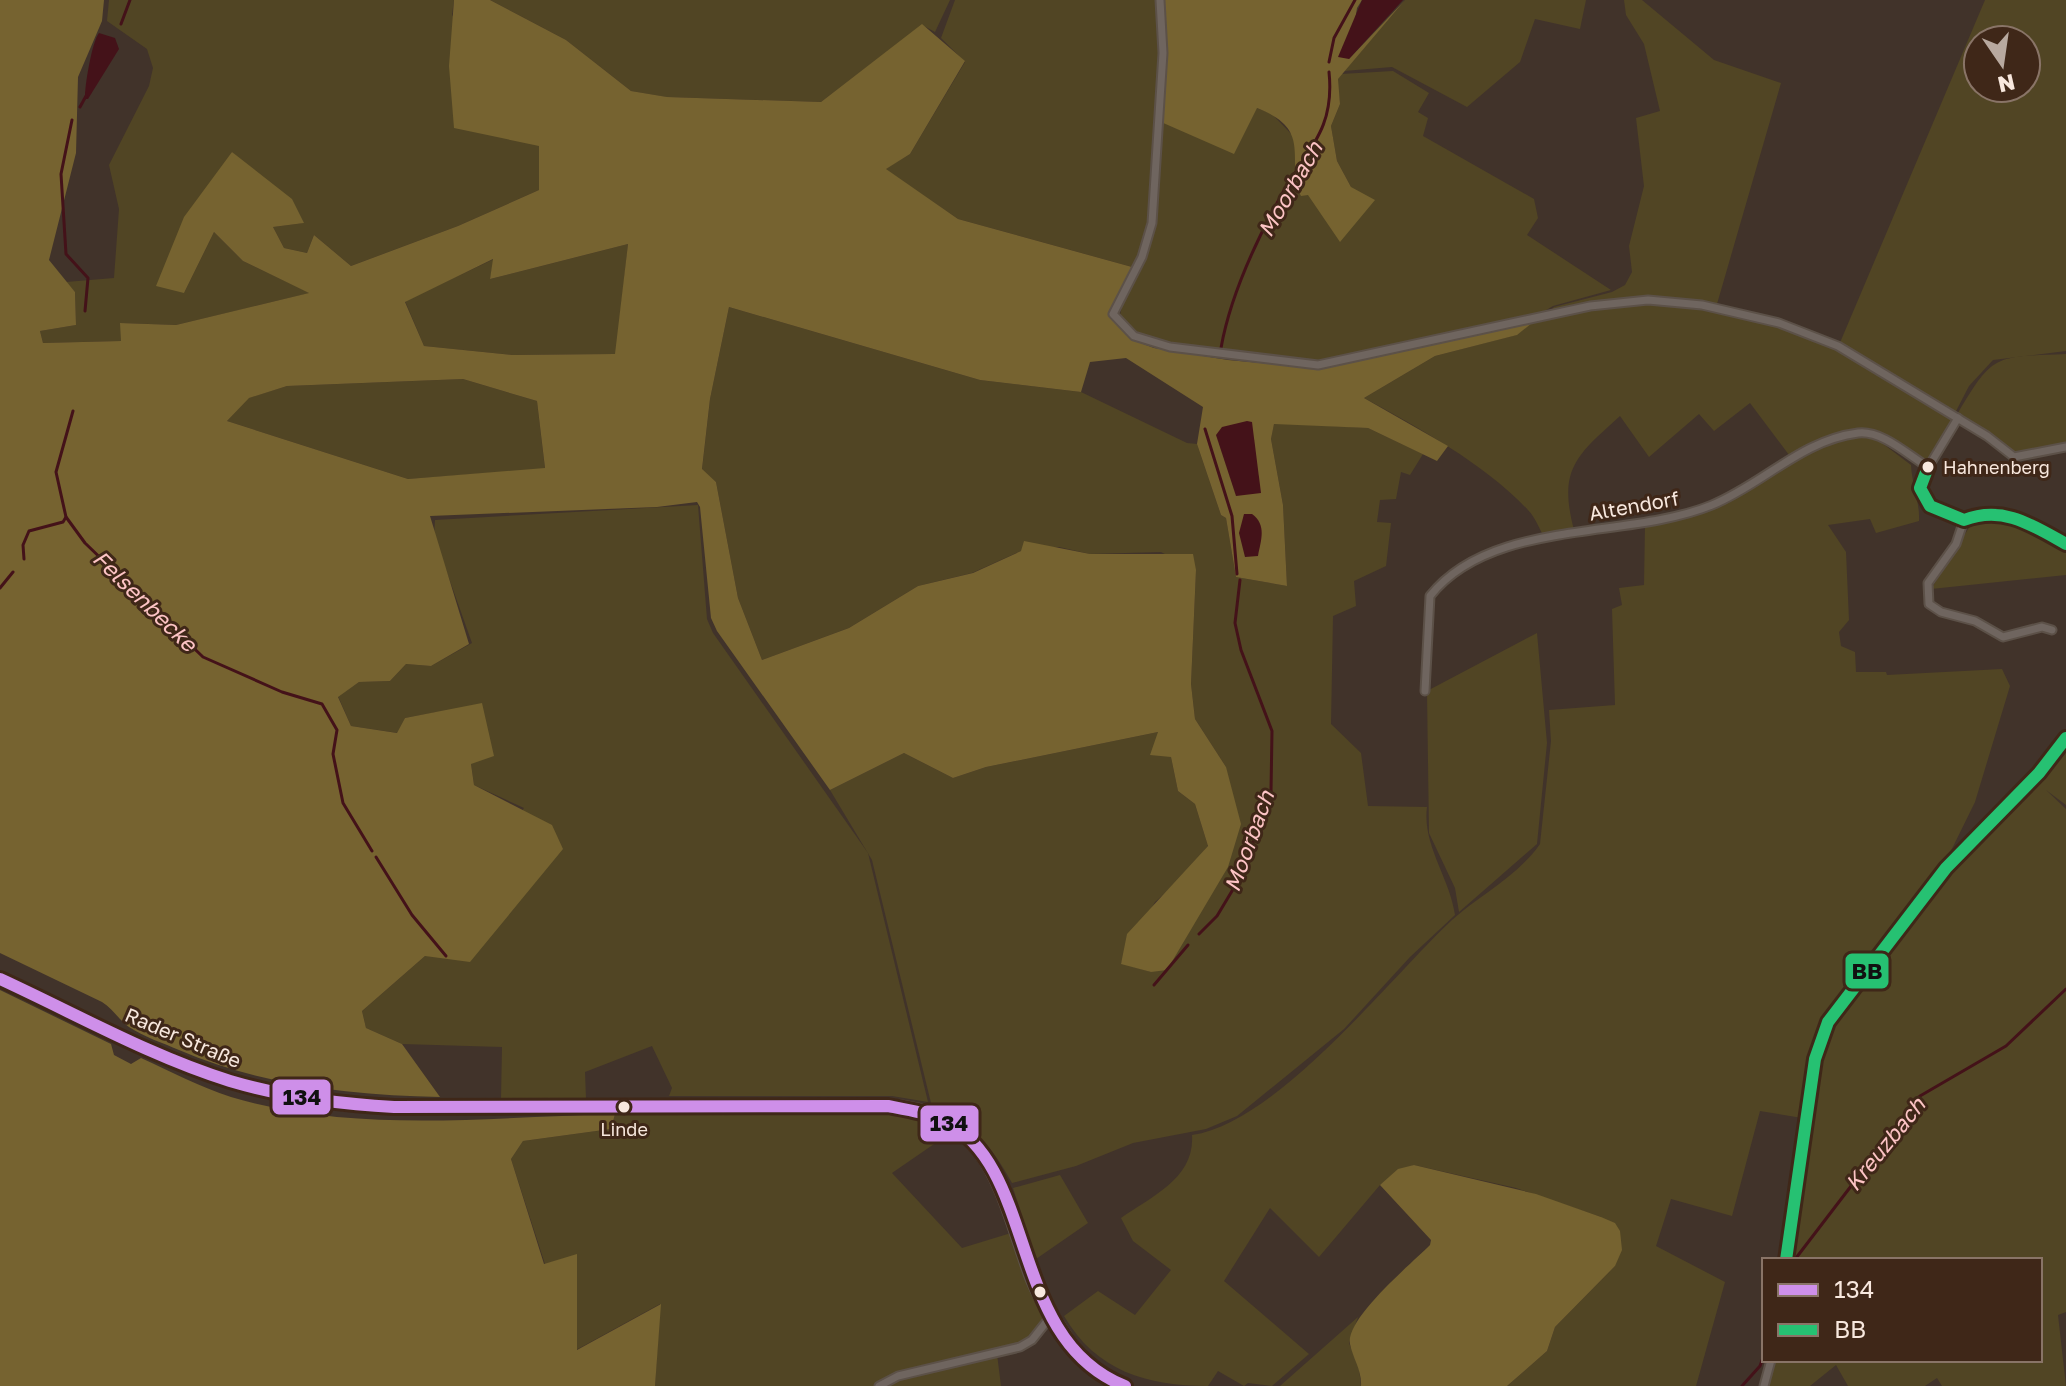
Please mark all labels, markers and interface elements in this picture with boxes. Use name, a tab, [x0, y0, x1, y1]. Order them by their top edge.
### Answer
north arrow	[1962, 24, 2042, 104]
text: N	[1995, 69, 2018, 99]
water label: Moorbach	[1252, 135, 1328, 241]
place label: Hahnenberg	[1943, 456, 2050, 478]
marker: Hahnenberg	[1920, 459, 1936, 475]
street label: Altendorf	[1587, 485, 1681, 525]
water label: Felsenbecke	[88, 545, 204, 658]
water label: Moorbach	[1218, 785, 1280, 895]
line badge: BB	[1844, 952, 1890, 990]
text: BB	[1851, 957, 1883, 984]
street label: Rader Straße	[122, 1002, 245, 1072]
line badge: 134	[271, 1078, 332, 1116]
text: 134	[283, 1083, 321, 1110]
water label: Kreuzbach	[1839, 1090, 1931, 1196]
marker: Linde	[616, 1099, 632, 1115]
line badge: 134	[919, 1104, 980, 1143]
text: 134	[930, 1109, 968, 1136]
place label: Linde	[600, 1118, 648, 1140]
legend	[1762, 1258, 2042, 1362]
text: 134	[1834, 1274, 1874, 1303]
unlabelled marker	[1032, 1284, 1048, 1300]
text: BB	[1834, 1314, 1866, 1343]

